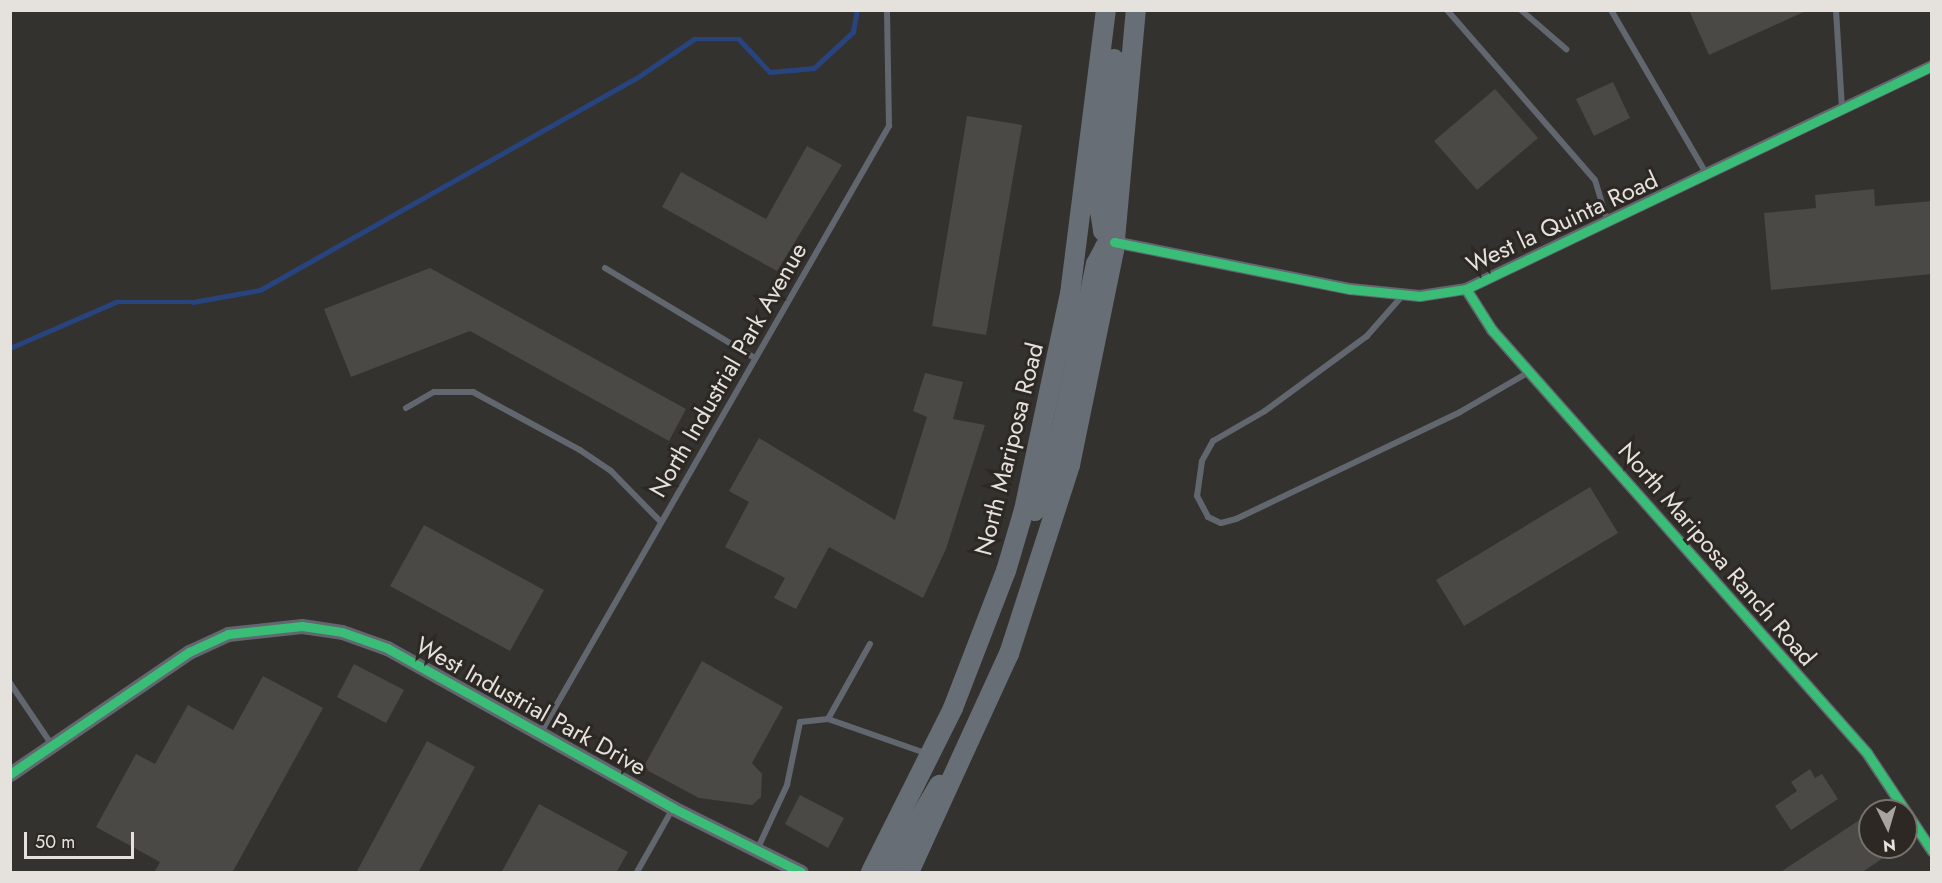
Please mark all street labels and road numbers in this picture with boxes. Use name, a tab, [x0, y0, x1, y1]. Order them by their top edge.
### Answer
street label: West la Quinta Road	[1462, 165, 1662, 279]
street label: North Industrial Park Avenue	[643, 238, 813, 502]
street label: North Mariposa Road	[969, 340, 1049, 558]
street label: North Mariposa Ranch Road	[1612, 436, 1822, 672]
street label: West Industrial Park Drive	[411, 631, 651, 781]

